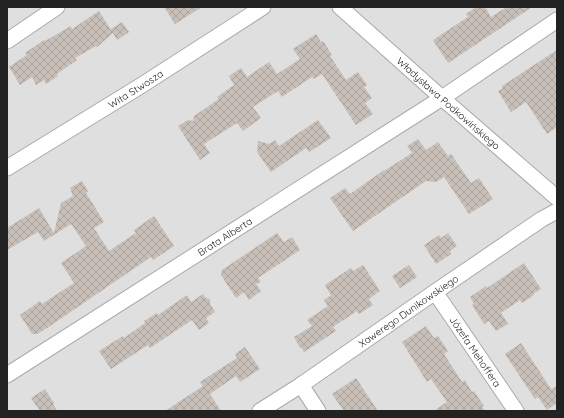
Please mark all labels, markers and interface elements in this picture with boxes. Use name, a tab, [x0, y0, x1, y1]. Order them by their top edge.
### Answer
street label: Władysława Podkowińskiego	[394, 55, 503, 153]
street label: Wita Stwosza	[106, 67, 166, 111]
street label: Brata Alberta	[195, 215, 255, 259]
street label: Xawerego Dunikowskiego	[356, 272, 461, 350]
street label: Józefa Mehoffera	[446, 314, 504, 390]

